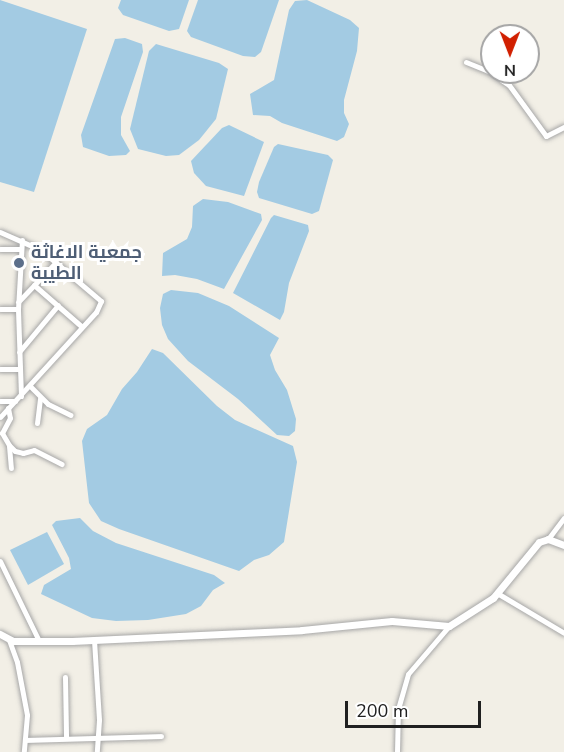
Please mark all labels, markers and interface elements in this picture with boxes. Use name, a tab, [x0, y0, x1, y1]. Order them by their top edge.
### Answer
north arrow	[480, 24, 540, 84]
text: N	[504, 59, 516, 81]
place label: جمعية الاغاثة الطيبة	[31, 242, 142, 284]
marker: جمعية الاغاثة الطيبة	[12, 256, 26, 270]
scale bar	[348, 689, 484, 727]
text: 200 m	[356, 699, 408, 723]

